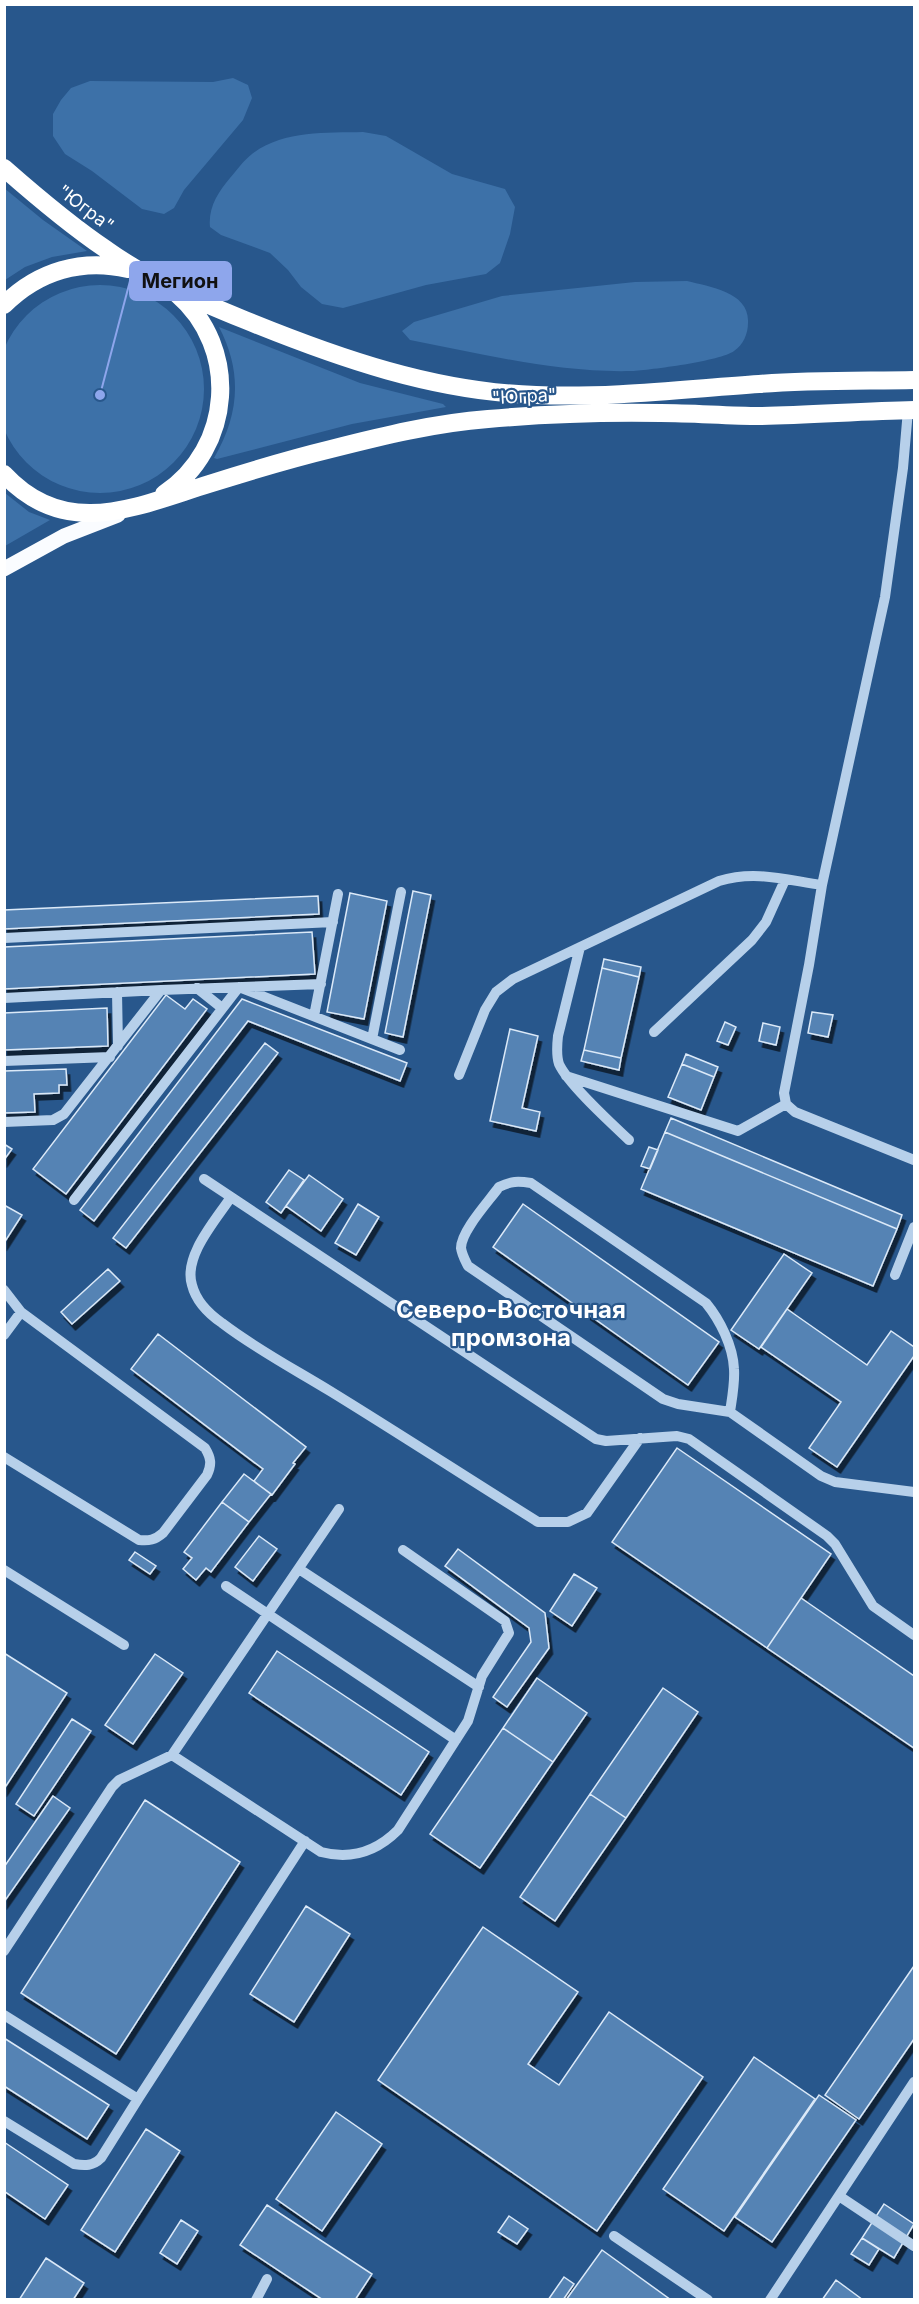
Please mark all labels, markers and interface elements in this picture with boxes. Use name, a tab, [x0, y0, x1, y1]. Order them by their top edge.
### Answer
street label: "Югра"	[54, 180, 118, 236]
callout: Мегион	[130, 262, 231, 300]
text: Мегион	[142, 269, 218, 293]
street label: "Югра"	[491, 384, 557, 408]
district label: Северо-Восточная промзона	[396, 1295, 626, 1352]

